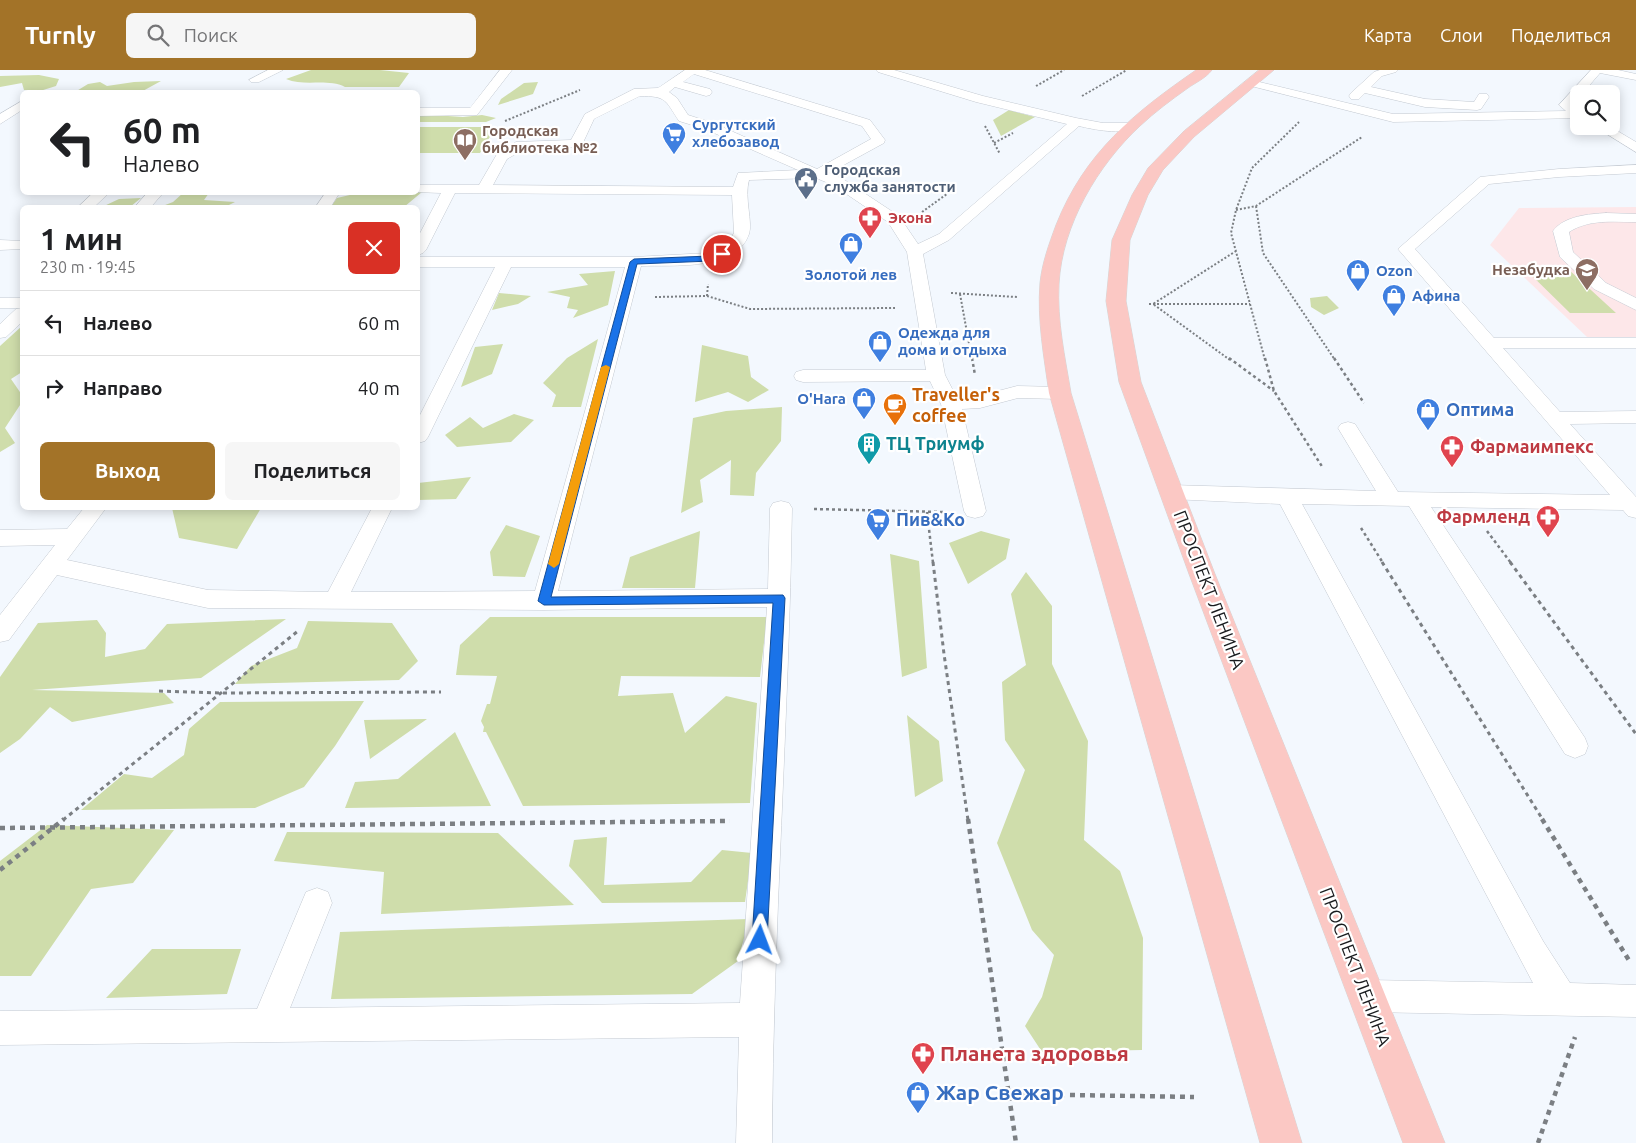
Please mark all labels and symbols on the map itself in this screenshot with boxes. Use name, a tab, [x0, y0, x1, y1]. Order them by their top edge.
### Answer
place label: Сургутский хлебозавод	[692, 116, 780, 150]
supermarket icon: Сургутский хлебозавод	[661, 121, 687, 155]
place label: Городская библиотека №2	[482, 122, 598, 156]
library icon: Городская библиотека №2	[452, 127, 478, 161]
place label: Городская служба занятости	[824, 161, 956, 195]
public building icon: Городская служба занятости	[793, 166, 819, 200]
pharmacy icon: Экона	[857, 205, 883, 239]
place label: Экона	[888, 209, 932, 226]
shop icon: Золотой лев	[838, 231, 864, 265]
pin	[701, 233, 743, 275]
school or university icon: Незабудка	[1574, 257, 1600, 291]
shop icon: Ozon	[1345, 258, 1371, 292]
place label: Незабудка	[1492, 261, 1570, 278]
place label: Ozon	[1376, 262, 1413, 279]
place label: Золотой лев	[805, 266, 897, 283]
shop icon: Афина	[1381, 283, 1407, 317]
place label: Афина	[1412, 287, 1461, 304]
place label: Одежда для дома и отдыха	[898, 324, 1007, 358]
shop icon: Одежда для дома и отдыха	[867, 329, 893, 363]
place label: Traveller's coffee	[912, 384, 1000, 425]
shop icon: O'Hara	[851, 386, 877, 420]
place label: O'Hara	[797, 390, 846, 407]
cafe icon: Traveller's coffee	[882, 392, 908, 426]
shop icon: Оптима	[1415, 397, 1441, 431]
place label: Оптима	[1446, 399, 1514, 419]
building icon: ТЦ Триумф	[856, 431, 882, 465]
place label: ТЦ Триумф	[886, 433, 985, 453]
pharmacy icon: Фармаимпекс	[1439, 434, 1465, 468]
place label: Фармаимпекс	[1470, 436, 1594, 456]
pharmacy icon: Фармленд	[1535, 504, 1561, 538]
place label: Фармленд	[1436, 506, 1530, 526]
supermarket icon: Пив&Ко	[865, 507, 891, 541]
street label: ПРОСПЕКТ ЛЕНИНА	[1170, 508, 1250, 672]
place label: Пив&Ко	[896, 509, 965, 529]
street label: ПРОСПЕКТ ЛЕНИНА	[1316, 885, 1396, 1049]
position arrow	[733, 913, 785, 965]
pharmacy icon: Планета здоровья	[910, 1041, 936, 1075]
place label: Планета здоровья	[940, 1041, 1129, 1065]
shop icon: Жар Свежар	[905, 1080, 931, 1114]
place label: Жар Свежар	[936, 1080, 1064, 1104]

